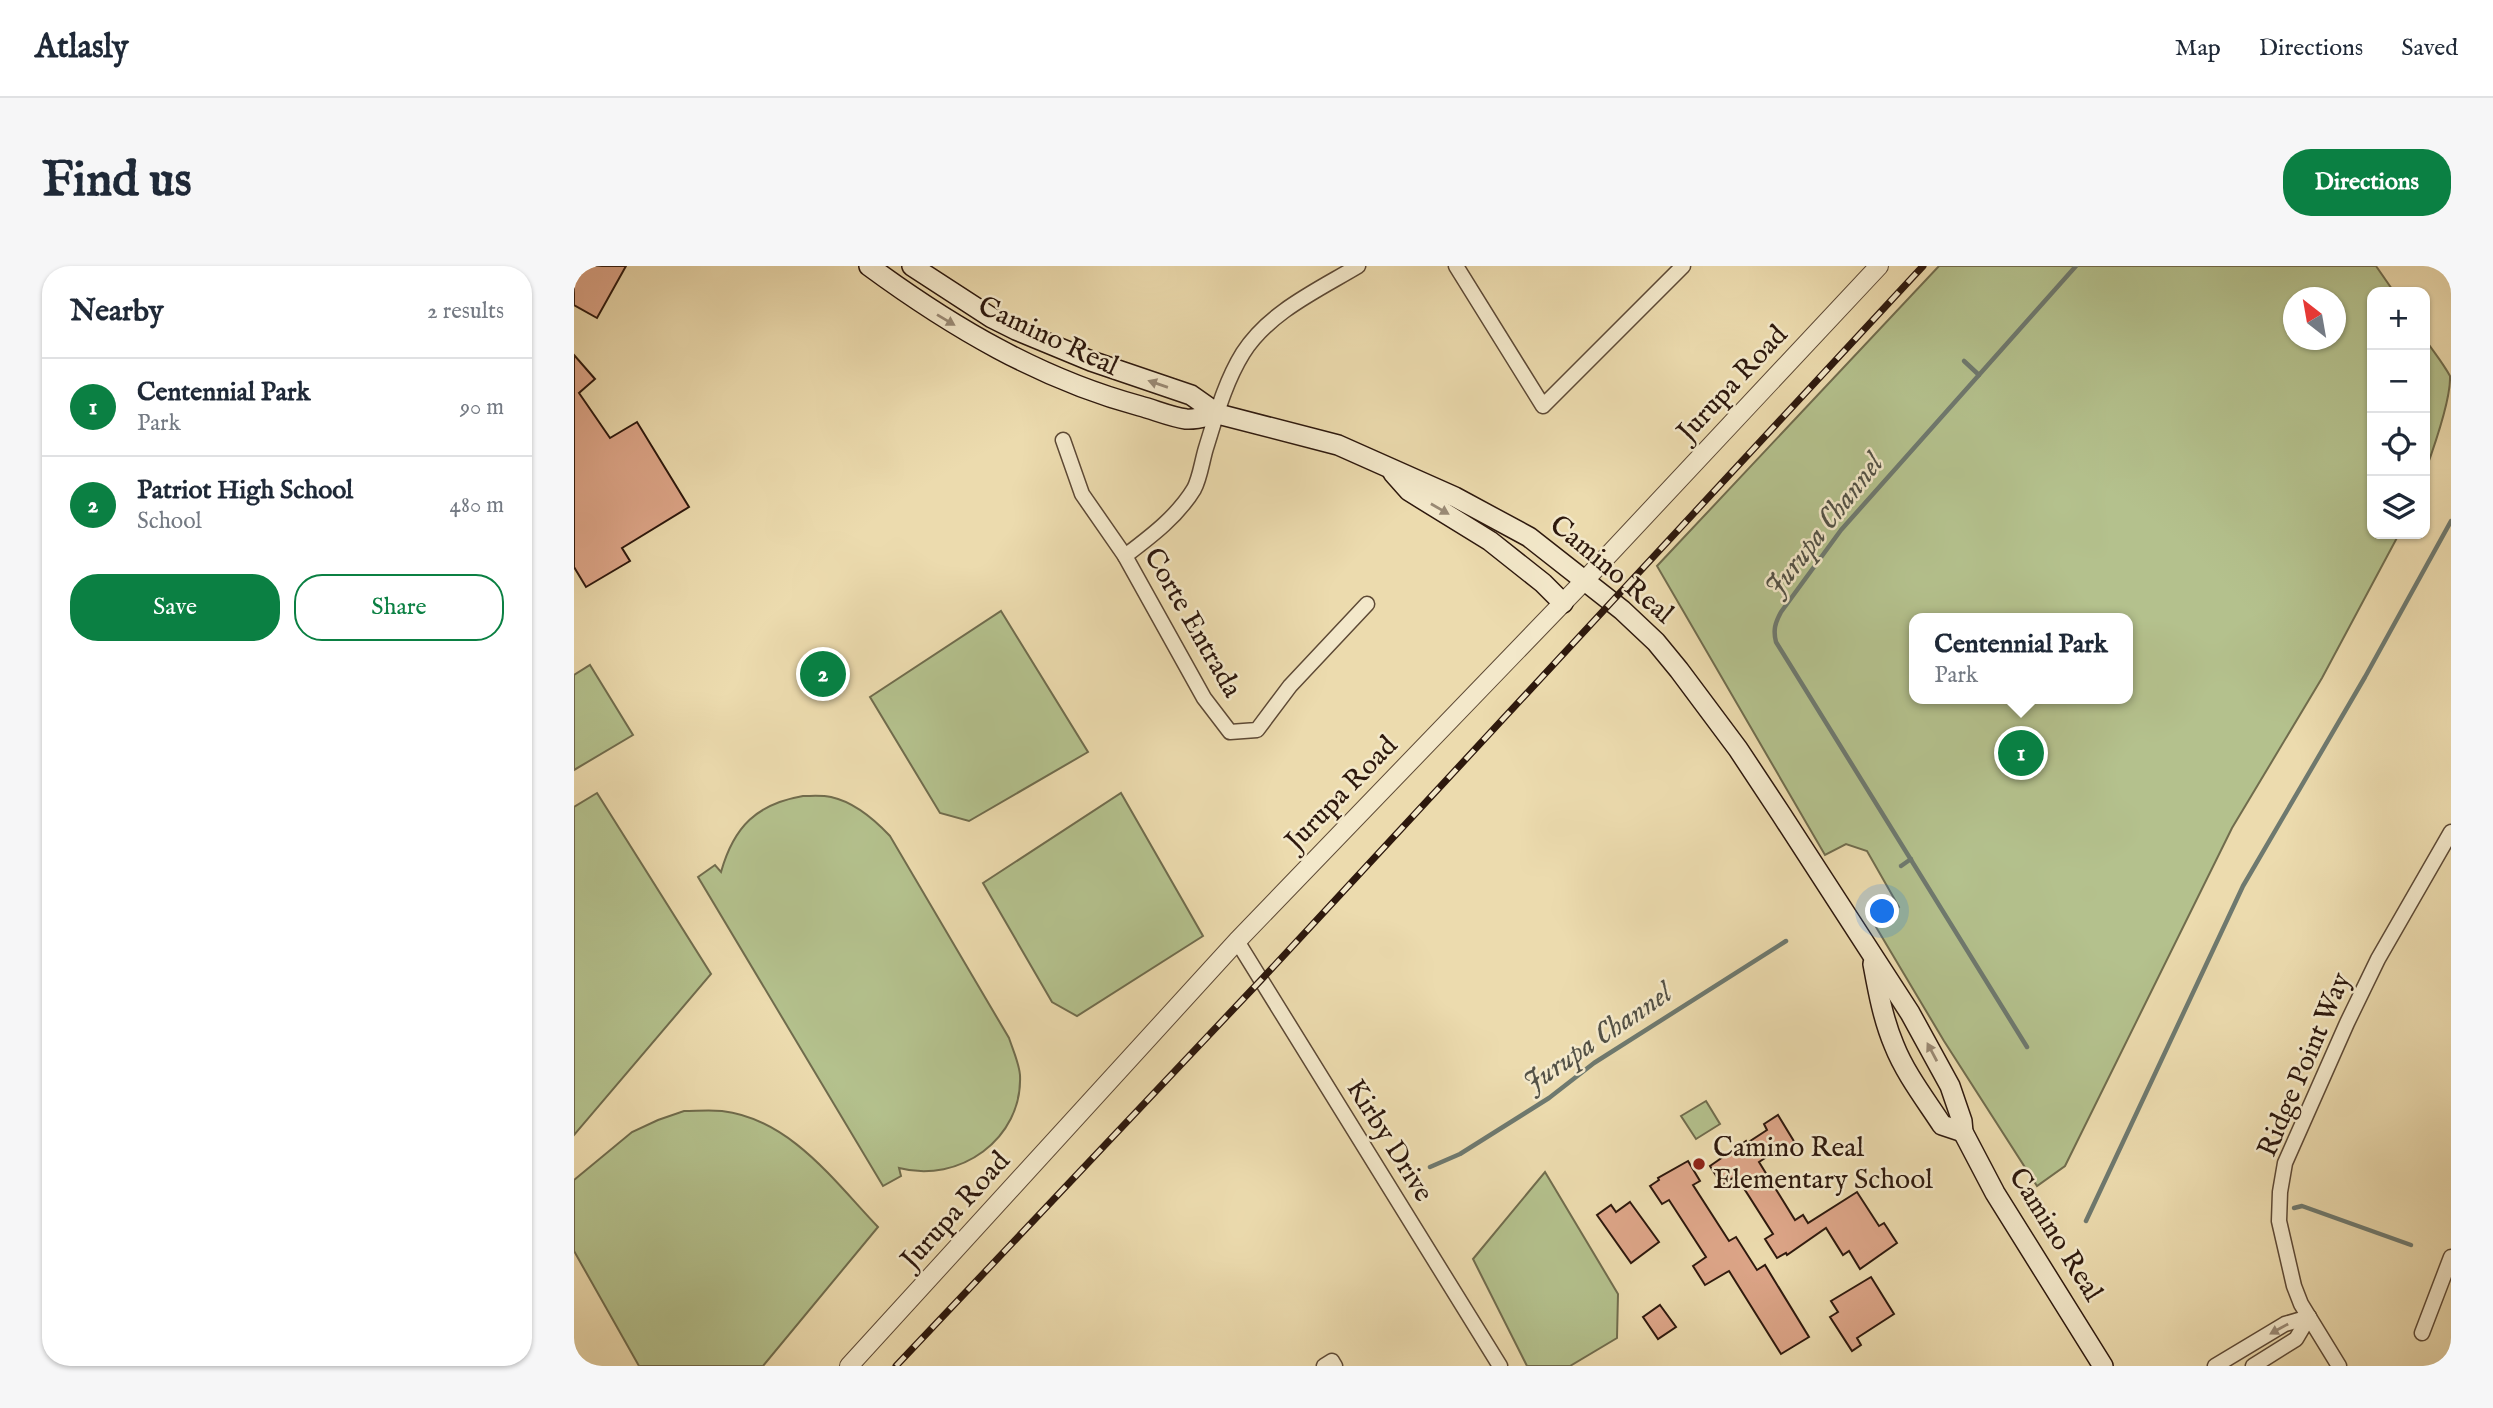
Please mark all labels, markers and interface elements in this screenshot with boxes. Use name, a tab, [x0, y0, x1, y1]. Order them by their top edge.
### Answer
text: Atlasly	[35, 27, 128, 69]
text: Map	[2175, 33, 2221, 64]
text: Directions	[2259, 33, 2363, 64]
text: Saved	[2401, 33, 2458, 64]
button: Directions	[2283, 149, 2451, 216]
text: Find us	[42, 151, 192, 213]
north arrow	[2283, 287, 2346, 350]
map controls	[2367, 287, 2430, 539]
button: +	[2367, 287, 2430, 350]
street label: Camino Real	[972, 289, 1124, 385]
text: Nearby	[70, 293, 163, 331]
text: 2 results	[427, 297, 504, 326]
one-way arrow	[937, 313, 956, 326]
street label: Jurupa Road	[1668, 318, 1796, 452]
button: −	[2367, 350, 2430, 413]
text: Centennial Park	[137, 376, 310, 409]
one-way arrow	[1147, 378, 1168, 389]
text: 1	[89, 393, 97, 422]
text: 90 m	[460, 393, 504, 422]
text: Park	[137, 409, 181, 438]
button: locate	[2367, 413, 2430, 476]
water label: Jurupa Channel	[1757, 444, 1895, 605]
text: Patriot High School	[137, 474, 353, 507]
button: layers	[2367, 476, 2430, 539]
text: 2	[88, 491, 98, 520]
text: 480 m	[450, 491, 504, 520]
one-way arrow	[1430, 503, 1450, 515]
text: School	[137, 507, 202, 536]
street label: Camino Real	[1542, 508, 1680, 632]
street label: Corte Entrada	[1135, 542, 1249, 705]
button: Save	[70, 574, 280, 641]
button: Share	[294, 574, 504, 641]
popup	[1909, 613, 2133, 704]
text: Centennial Park	[1934, 628, 2108, 661]
pin: 2	[800, 648, 846, 700]
text: Park	[1934, 661, 1978, 690]
pin: 1	[1998, 727, 2044, 779]
street label: Jurupa Road	[1276, 729, 1406, 861]
your location	[1865, 894, 1899, 928]
street label: Ridge Point Way	[2250, 967, 2360, 1162]
water label: Jurupa Channel	[1516, 974, 1682, 1103]
one-way arrow	[1926, 1042, 1938, 1061]
street label: Kirby Drive	[1338, 1073, 1440, 1209]
place label: Camino Real Elementary School	[1713, 1131, 1933, 1198]
street label: Jurupa Road	[892, 1145, 1018, 1279]
marker: Camino Real Elementary School	[1691, 1156, 1707, 1172]
street label: Camino Real	[2000, 1162, 2110, 1309]
one-way arrow	[2269, 1323, 2288, 1335]

